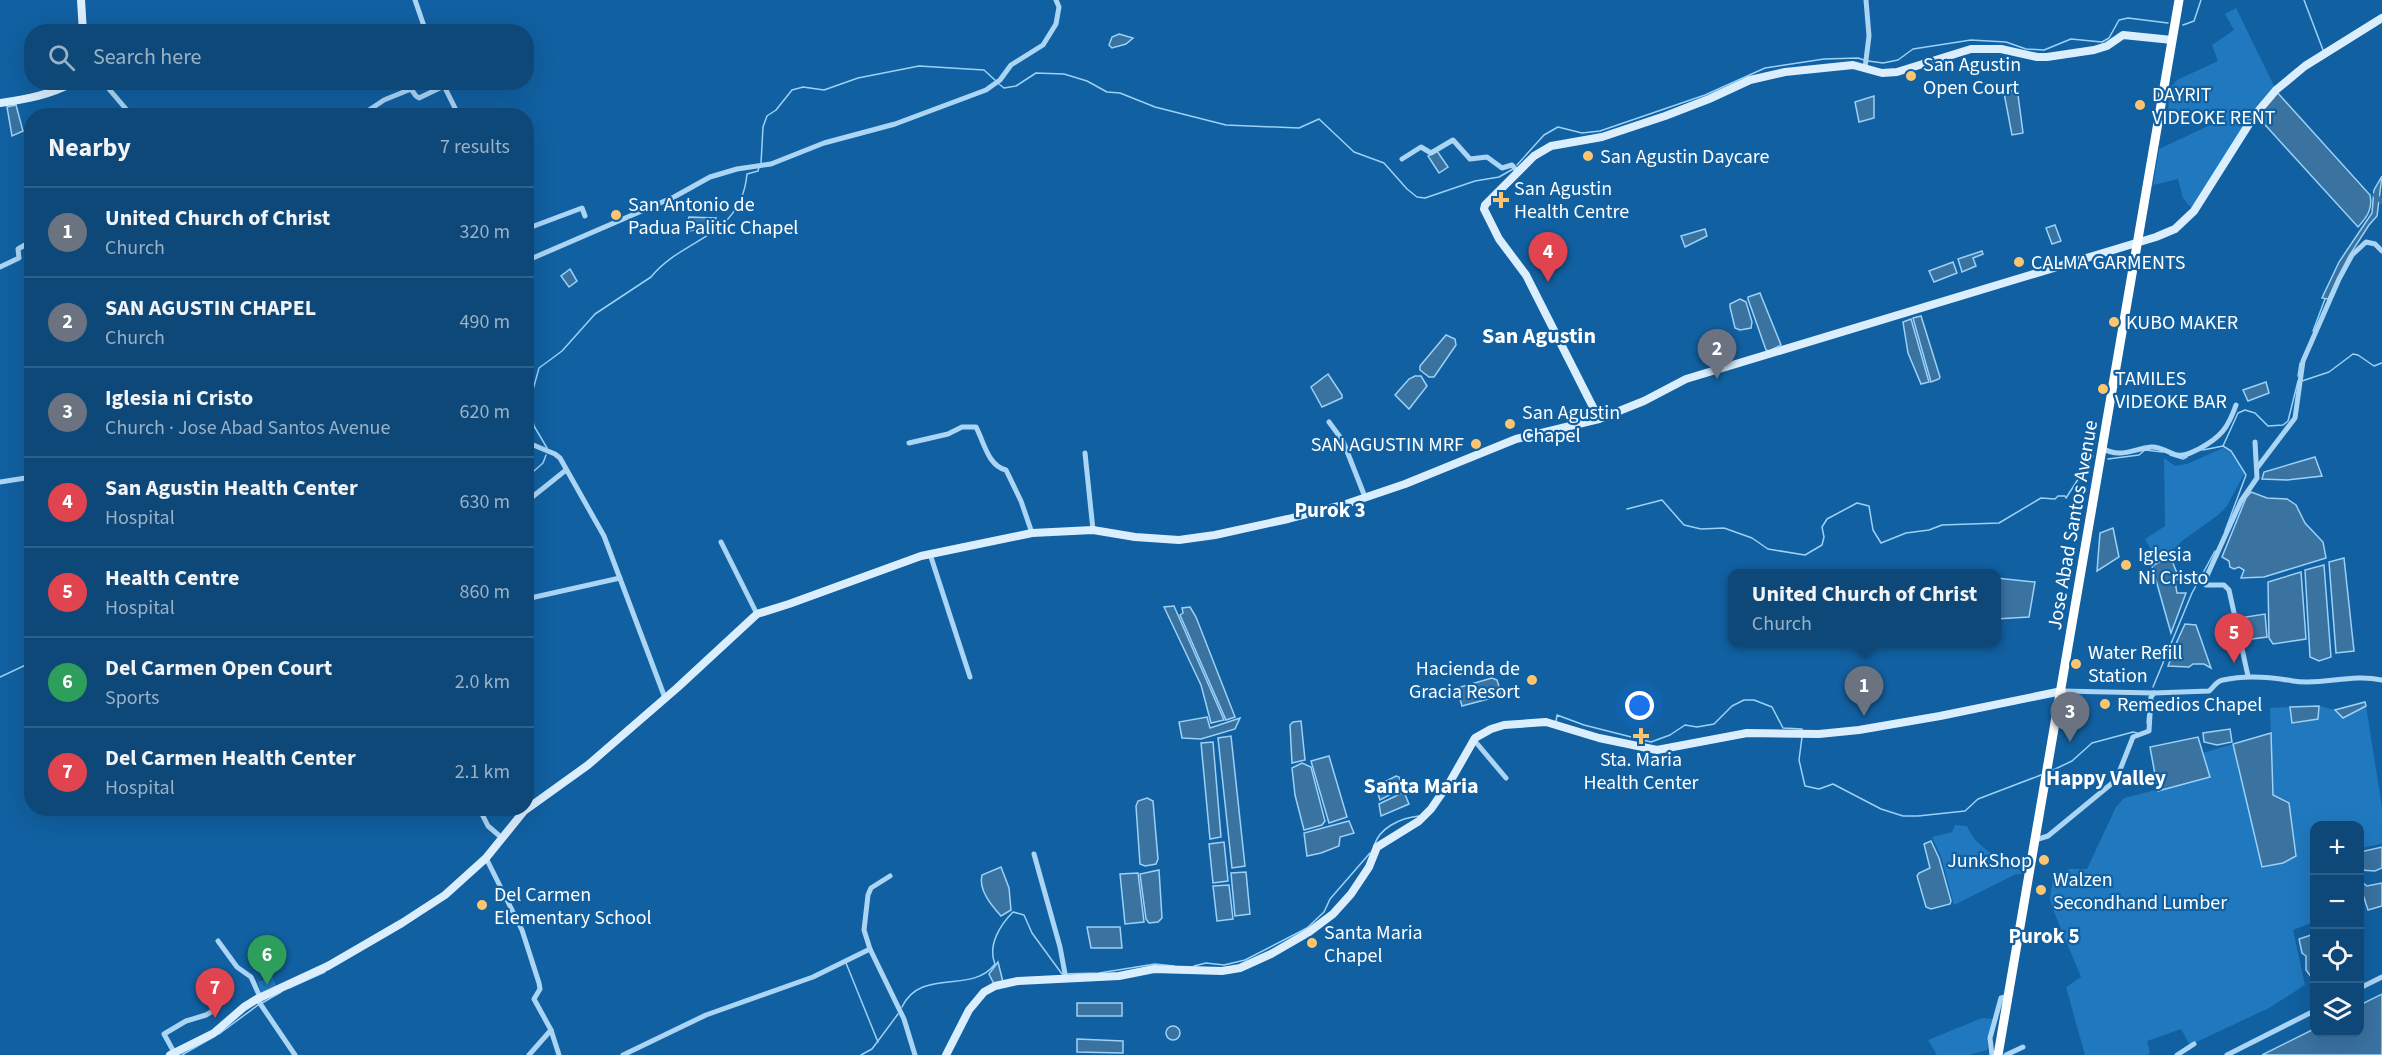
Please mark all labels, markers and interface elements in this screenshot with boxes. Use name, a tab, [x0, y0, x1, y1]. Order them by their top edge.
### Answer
search box	[24, 24, 534, 90]
icon: search	[45, 41, 78, 74]
text: Search here	[93, 41, 201, 73]
place label: San Agustin Open Court	[1923, 51, 2021, 102]
marker: San Agustin Open Court	[1904, 69, 1918, 83]
place label: DAYRIT VIDEOKE RENT	[2152, 81, 2276, 132]
marker: DAYRIT VIDEOKE RENT	[2133, 98, 2147, 112]
text: Nearby	[48, 129, 131, 166]
text: 7 results	[440, 133, 510, 161]
place label: San Agustin Daycare	[1600, 143, 1770, 171]
marker: San Agustin Daycare	[1581, 149, 1595, 163]
place label: San Agustin Health Centre	[1514, 175, 1629, 226]
place label: San Antonio de Padua Palitic Chapel	[628, 191, 798, 242]
marker: San Agustin Health Centre	[1492, 191, 1510, 209]
text: United Church of Christ	[105, 202, 330, 234]
marker: San Antonio de Padua Palitic Chapel	[609, 208, 623, 222]
text: 1	[62, 218, 73, 246]
text: 320 m	[460, 218, 510, 246]
pin: 4	[1528, 232, 1568, 282]
text: Church	[105, 234, 165, 262]
place label: CALMA GARMENTS	[2031, 249, 2186, 277]
marker: CALMA GARMENTS	[2012, 255, 2026, 269]
text: SAN AGUSTIN CHAPEL	[105, 292, 316, 324]
text: 2	[62, 308, 73, 336]
text: 490 m	[460, 308, 510, 336]
place label: KUBO MAKER	[2126, 309, 2238, 337]
marker: KUBO MAKER	[2107, 315, 2121, 329]
district label: San Agustin	[1482, 320, 1596, 352]
text: Church	[105, 324, 165, 352]
pin: 2	[1698, 330, 1736, 379]
place label: TAMILES VIDEOKE BAR	[2115, 365, 2227, 416]
text: Iglesia ni Cristo	[105, 382, 253, 414]
marker: TAMILES VIDEOKE BAR	[2096, 382, 2110, 396]
text: 3	[62, 398, 73, 426]
text: 620 m	[460, 398, 510, 426]
place label: San Agustin Chapel	[1522, 399, 1620, 450]
text: Church · Jose Abad Santos Avenue	[105, 414, 390, 442]
marker: San Agustin Chapel	[1503, 417, 1517, 431]
street label: Jose Abad Santos Avenue	[2041, 418, 2105, 632]
place label: SAN AGUSTIN MRF	[1311, 431, 1464, 459]
marker: SAN AGUSTIN MRF	[1469, 437, 1483, 451]
text: San Agustin Health Center	[105, 472, 358, 504]
text: 4	[62, 488, 73, 516]
text: 630 m	[460, 488, 510, 516]
district label: Purok 3	[1294, 495, 1366, 525]
text: Hospital	[105, 504, 175, 532]
place label: Iglesia Ni Cristo	[2138, 541, 2208, 592]
marker: Iglesia Ni Cristo	[2119, 558, 2133, 572]
text: Health Centre	[105, 562, 239, 594]
popup	[1728, 569, 2001, 647]
text: 5	[62, 578, 73, 606]
text: 860 m	[460, 578, 510, 606]
text: United Church of Christ	[1752, 578, 1977, 610]
text: Hospital	[105, 594, 175, 622]
text: Church	[1752, 610, 1812, 638]
pin: 5	[2214, 614, 2254, 663]
place label: Water Refill Station	[2088, 639, 2183, 690]
text: Del Carmen Open Court	[105, 652, 332, 684]
place label: Hacienda de Gracia Resort	[1409, 655, 1520, 706]
marker: Water Refill Station	[2069, 657, 2083, 671]
pin: 1	[1844, 666, 1884, 716]
text: 6	[62, 668, 73, 696]
text: 2.0 km	[455, 668, 510, 696]
marker: Hacienda de Gracia Resort	[1525, 673, 1539, 687]
text: Sports	[105, 684, 160, 712]
your location	[1625, 691, 1654, 720]
place label: Remedios Chapel	[2117, 691, 2262, 719]
pin: 3	[2050, 692, 2090, 742]
marker: Remedios Chapel	[2098, 697, 2112, 711]
marker: Sta. Maria Health Center	[1632, 727, 1650, 745]
text: Del Carmen Health Center	[105, 742, 356, 774]
place label: Sta. Maria Health Center	[1583, 746, 1699, 797]
text: 7	[62, 758, 73, 786]
text: 2.1 km	[455, 758, 510, 786]
district label: Happy Valley	[2046, 763, 2166, 793]
district label: Santa Maria	[1363, 770, 1479, 802]
text: Hospital	[105, 774, 175, 802]
map controls	[2310, 821, 2364, 1037]
button: +	[2310, 821, 2364, 875]
place label: JunkShop	[1947, 847, 2032, 875]
marker: JunkShop	[2037, 853, 2051, 867]
place label: Walzen Secondhand Lumber	[2053, 866, 2227, 917]
button: −	[2310, 875, 2364, 929]
place label: Del Carmen Elementary School	[494, 881, 652, 932]
marker: Walzen Secondhand Lumber	[2034, 883, 2048, 897]
marker: Del Carmen Elementary School	[475, 898, 489, 912]
place label: Santa Maria Chapel	[1324, 919, 1423, 970]
district label: Purok 5	[2008, 921, 2080, 951]
button: locate	[2310, 929, 2364, 983]
pin: 6	[248, 936, 286, 985]
marker: Santa Maria Chapel	[1305, 936, 1319, 950]
pin: 7	[196, 968, 234, 1018]
button: layers	[2310, 983, 2364, 1037]

